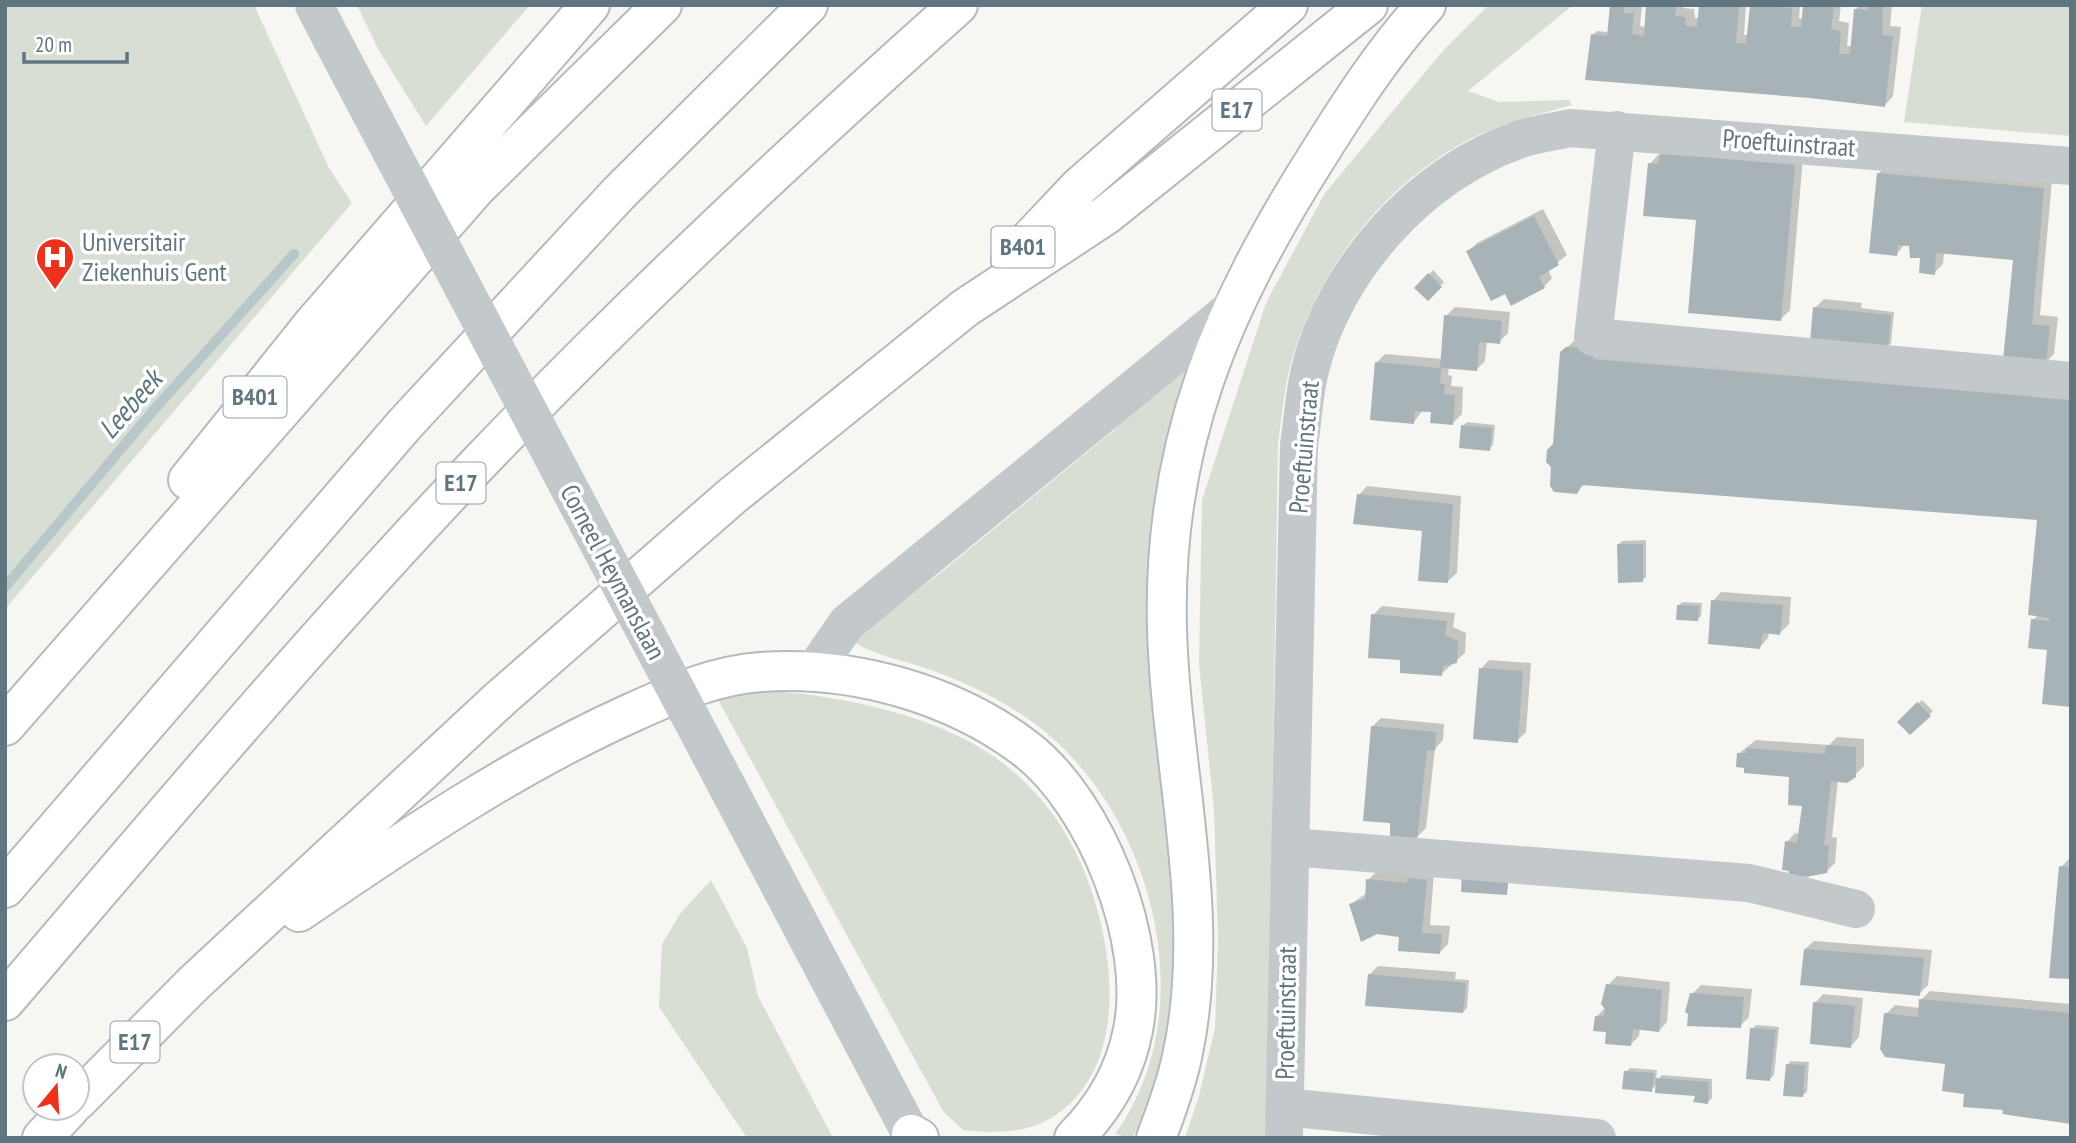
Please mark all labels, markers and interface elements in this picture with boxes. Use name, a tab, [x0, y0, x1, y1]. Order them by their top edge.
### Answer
scale bar	[24, 21, 128, 65]
text: 20 m	[35, 31, 72, 58]
road number: E17	[1212, 90, 1262, 130]
street label: Proeftuinstraat	[1722, 121, 1857, 164]
place label: Universitair Ziekenhuis Gent	[82, 225, 227, 288]
road number: B401	[992, 226, 1054, 268]
hospital icon: Universitair Ziekenhuis Gent	[34, 236, 76, 291]
water label: Leebeek	[90, 359, 172, 446]
road number: B401	[224, 376, 286, 418]
street label: Proeftuinstraat	[1281, 379, 1326, 515]
road number: E17	[436, 462, 486, 504]
street label: Corneel Heymanslaan	[553, 479, 673, 665]
street label: Proeftuinstraat	[1268, 946, 1303, 1080]
road number: E17	[110, 1022, 160, 1062]
north arrow	[21, 1052, 91, 1122]
text: N	[53, 1058, 70, 1084]

